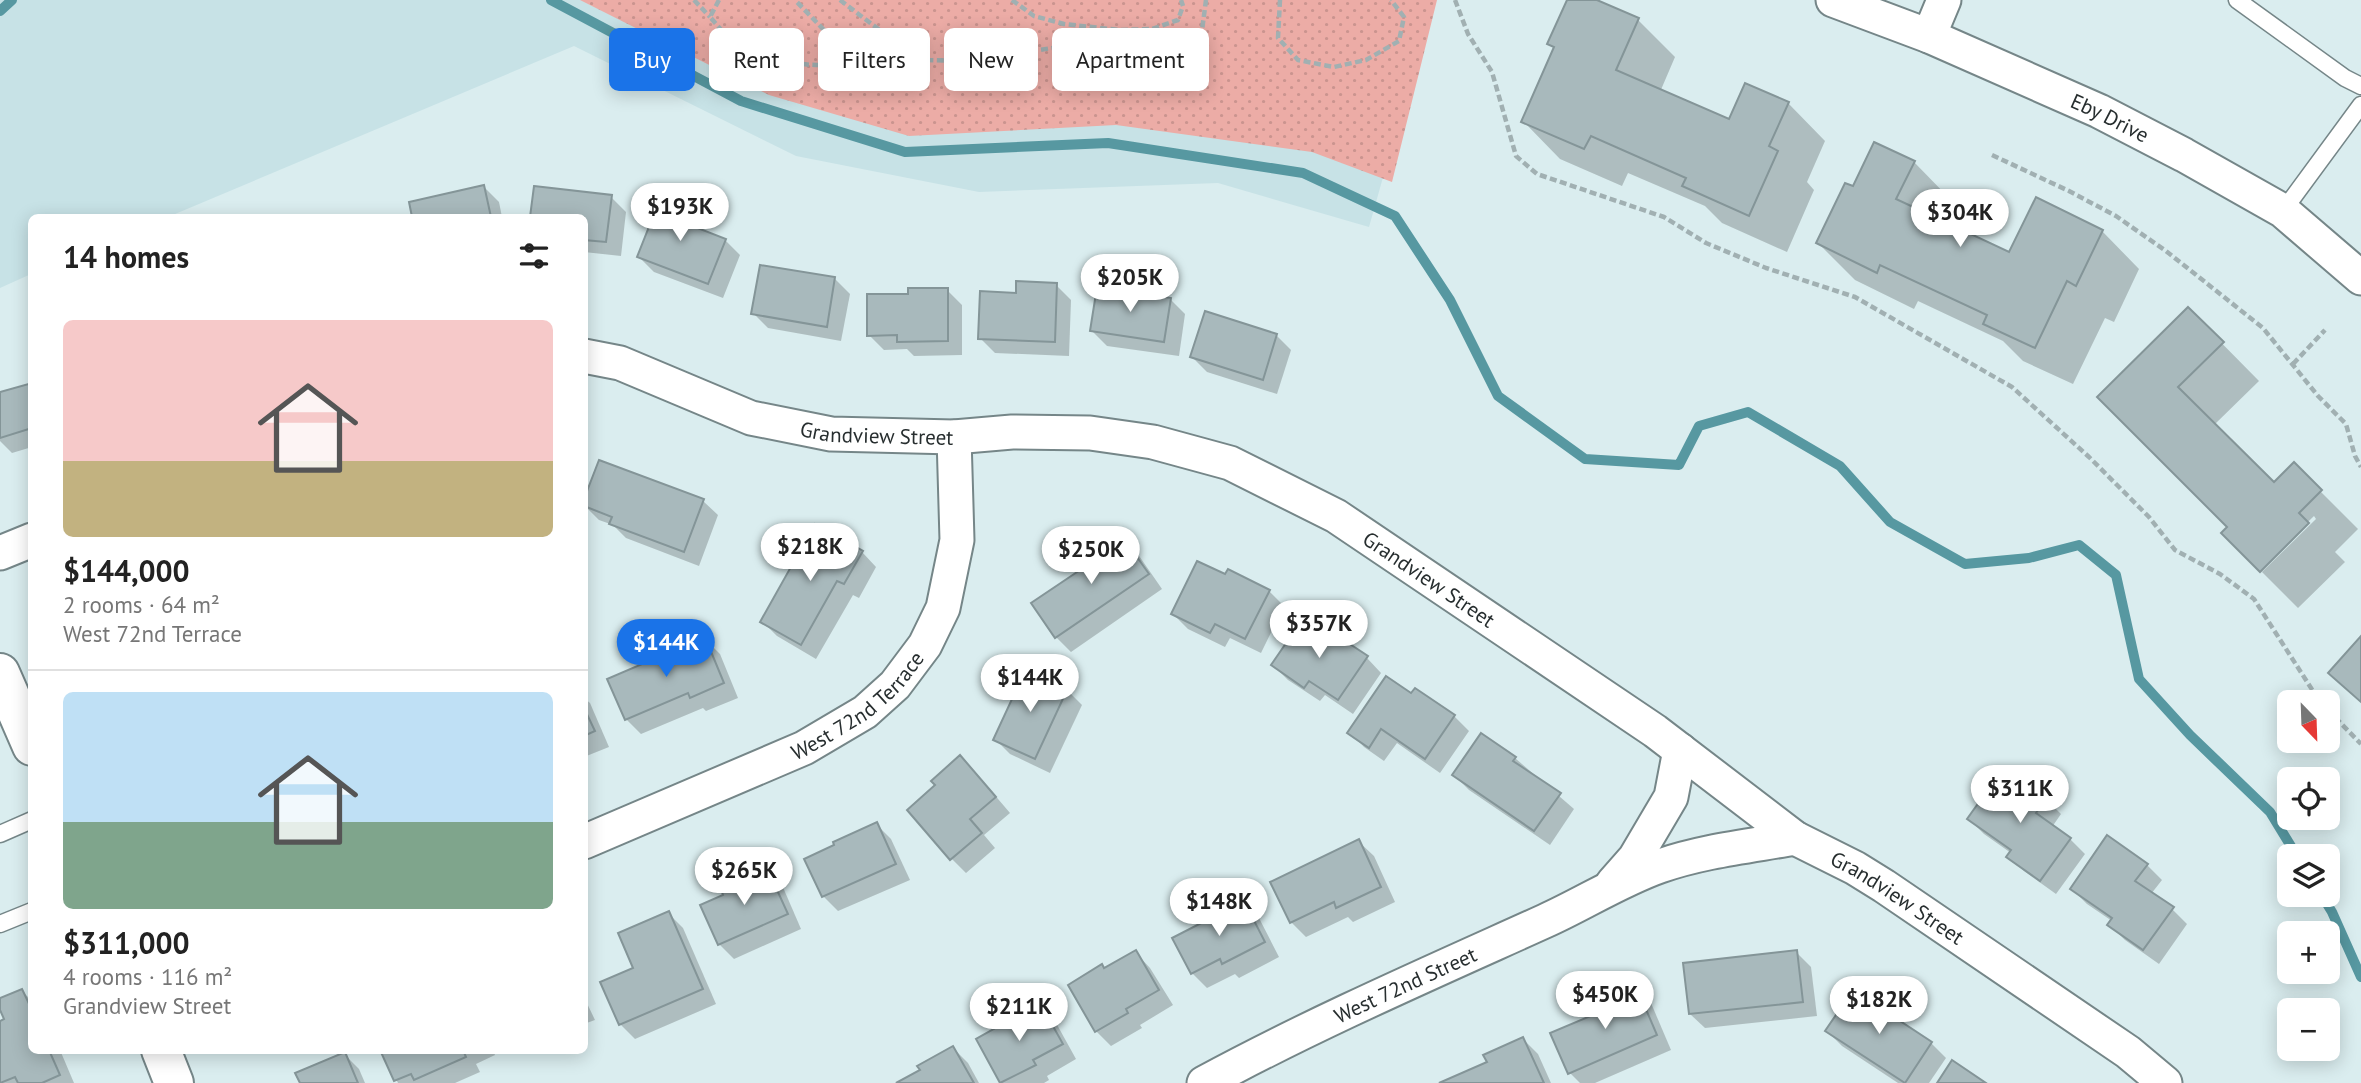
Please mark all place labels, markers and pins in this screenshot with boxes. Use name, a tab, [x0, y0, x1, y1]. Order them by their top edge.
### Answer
pin: $193K	[631, 184, 729, 243]
pin: $304K	[1911, 190, 2009, 249]
pin: $205K	[1081, 254, 1179, 314]
pin: $218K	[761, 524, 859, 583]
pin: $250K	[1042, 526, 1140, 586]
pin: $357K	[1270, 600, 1368, 660]
pin: $144K	[617, 620, 715, 679]
pin: $144K	[981, 654, 1079, 714]
pin: $311K	[1971, 766, 2069, 825]
pin: $265K	[695, 848, 793, 907]
pin: $148K	[1170, 878, 1268, 938]
pin: $450K	[1556, 972, 1654, 1031]
pin: $182K	[1830, 976, 1928, 1036]
pin: $211K	[970, 984, 1068, 1043]

